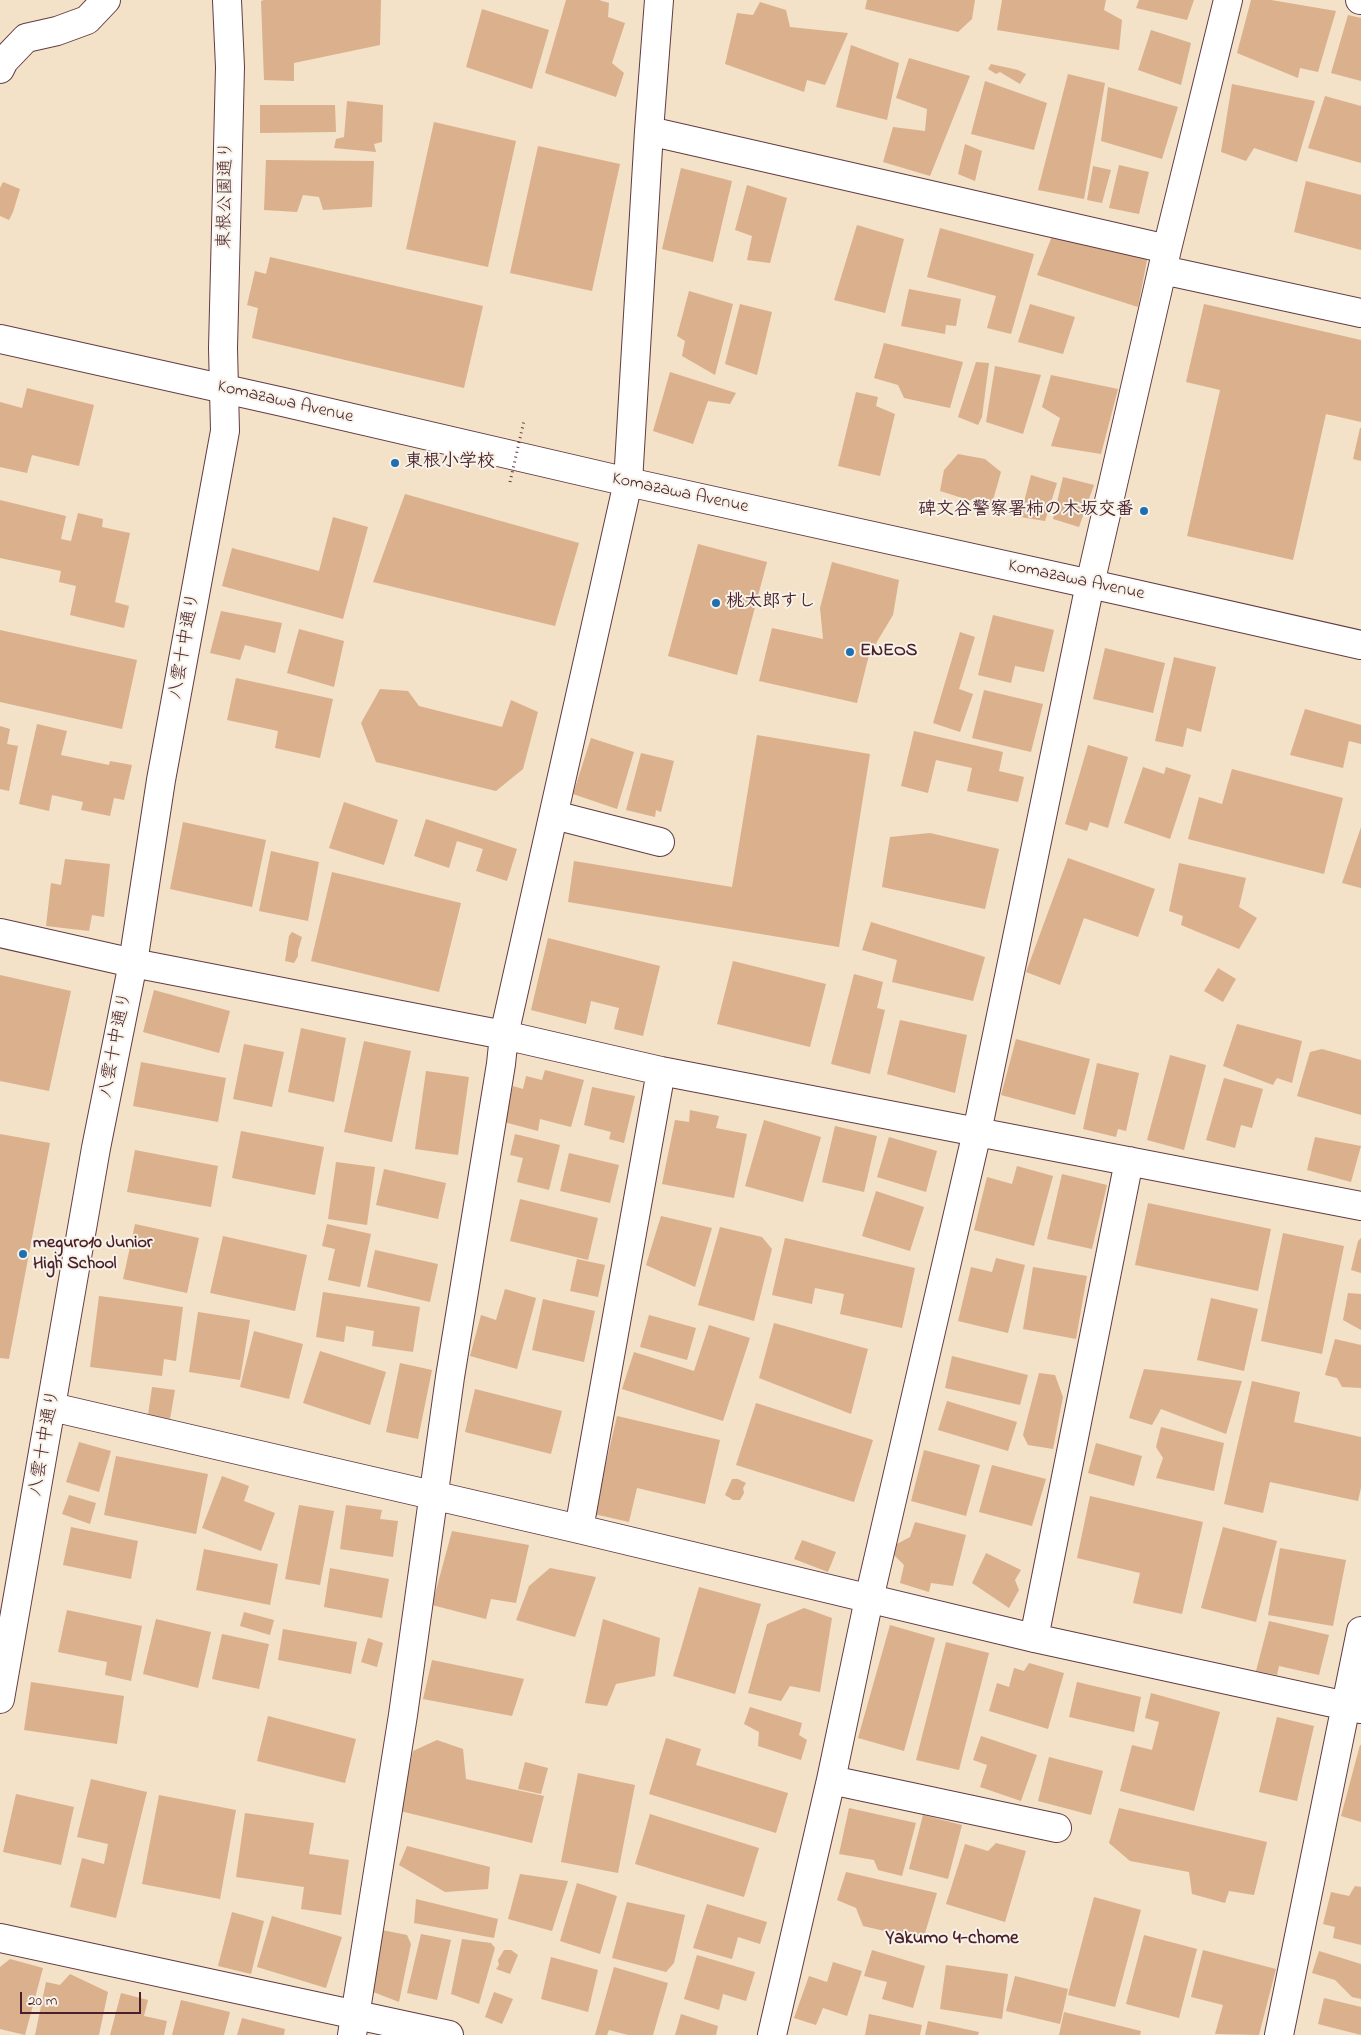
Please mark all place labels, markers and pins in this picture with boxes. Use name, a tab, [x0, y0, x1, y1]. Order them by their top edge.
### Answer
place label: 東根小学校	[405, 452, 495, 474]
marker: 東根小学校	[389, 457, 401, 469]
place label: 碑文谷警察署柿の木坂交番	[918, 500, 1134, 522]
marker: 碑文谷警察署柿の木坂交番	[1138, 505, 1150, 517]
place label: 桃太郎すし	[726, 592, 816, 614]
marker: 桃太郎すし	[710, 597, 722, 609]
place label: ENEOS	[860, 641, 917, 663]
marker: ENEOS	[844, 646, 856, 658]
place label: meguro10 Junior High School	[33, 1233, 152, 1276]
marker: meguro10 Junior High School	[17, 1248, 29, 1260]

